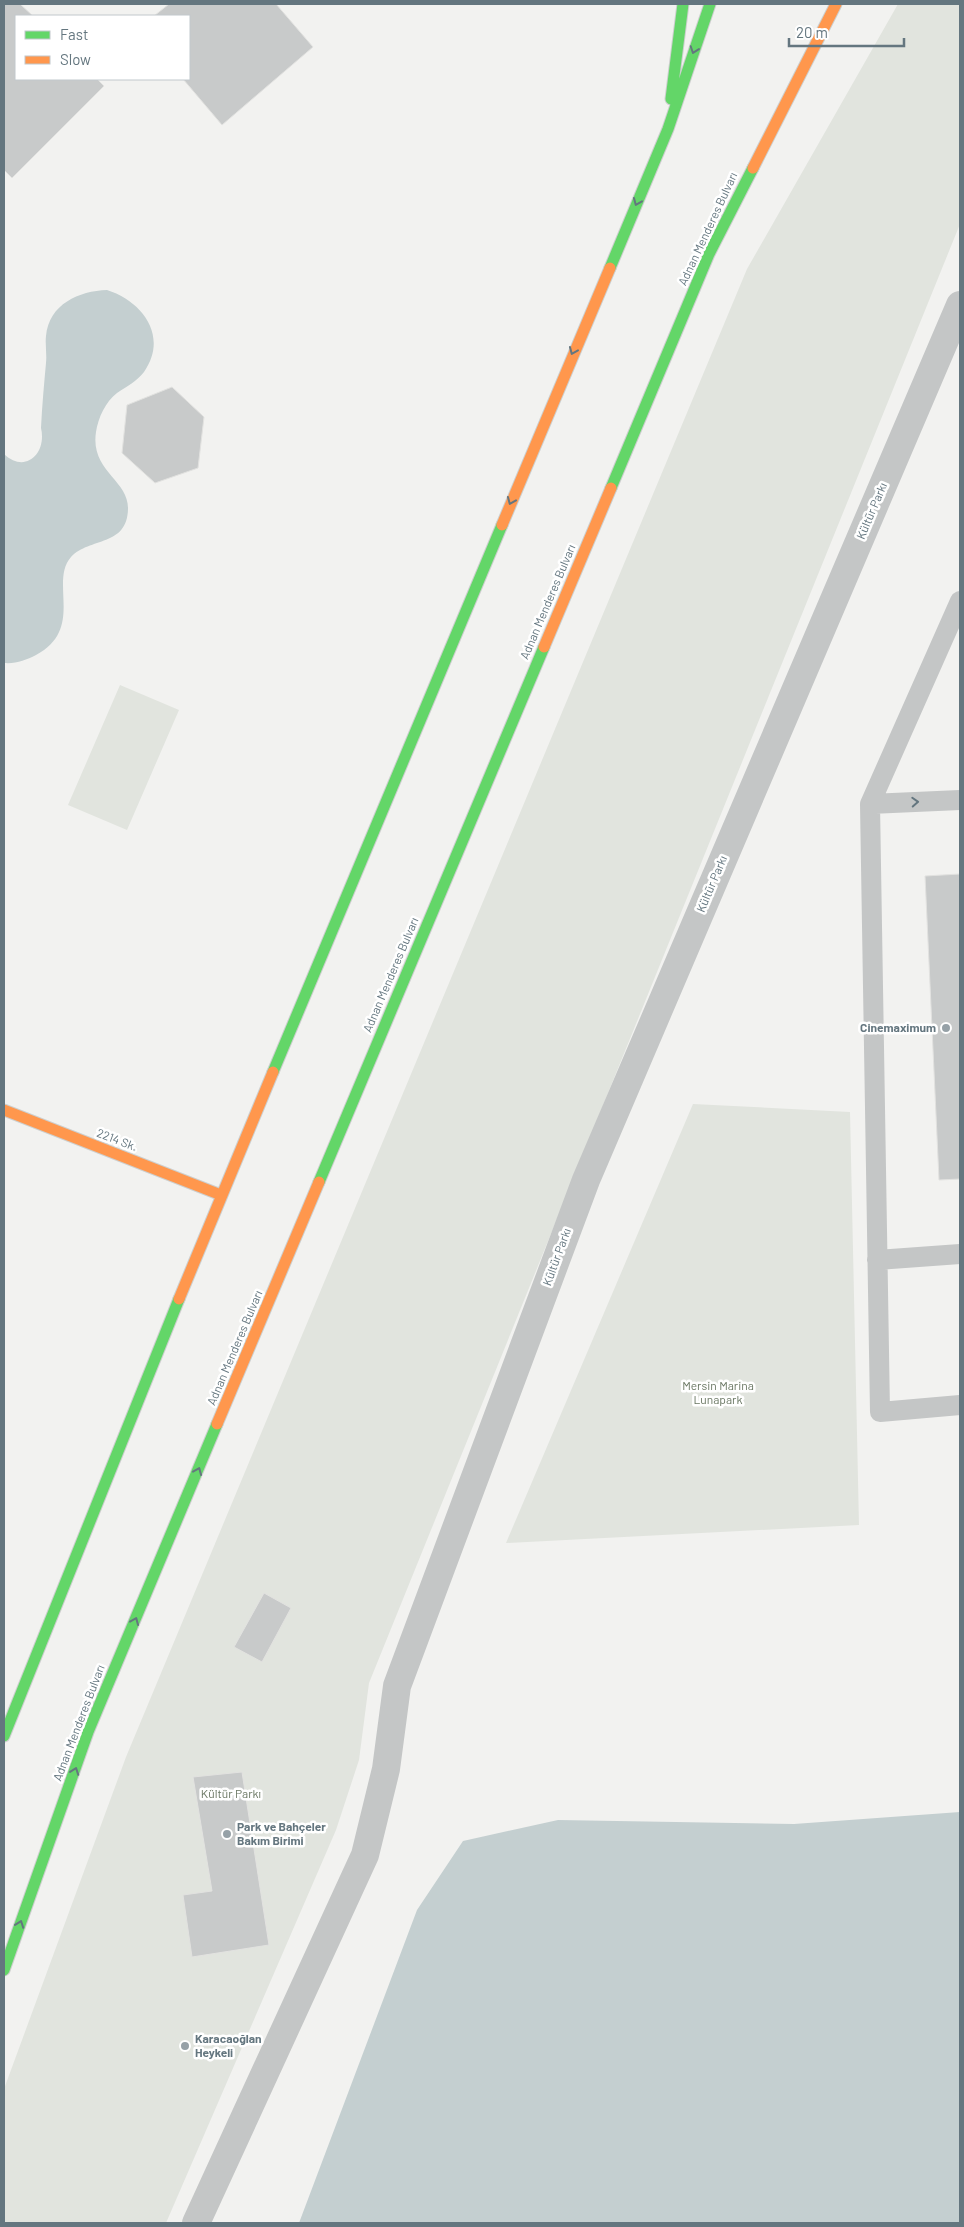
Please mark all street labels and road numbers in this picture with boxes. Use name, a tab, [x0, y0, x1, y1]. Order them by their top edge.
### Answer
street label: Adnan Menderes Bulvarı	[675, 170, 740, 287]
street label: Kültür Parkı	[853, 480, 889, 541]
street label: Adnan Menderes Bulvarı	[517, 542, 578, 661]
street label: Kültür Parkı	[693, 853, 729, 914]
street label: Adnan Menderes Bulvarı	[360, 915, 421, 1034]
street label: 2214 Sk.	[95, 1125, 140, 1153]
street label: Kültür Parkı	[539, 1226, 573, 1287]
street label: Adnan Menderes Bulvarı	[204, 1288, 265, 1407]
street label: Adnan Menderes Bulvarı	[49, 1663, 107, 1783]

